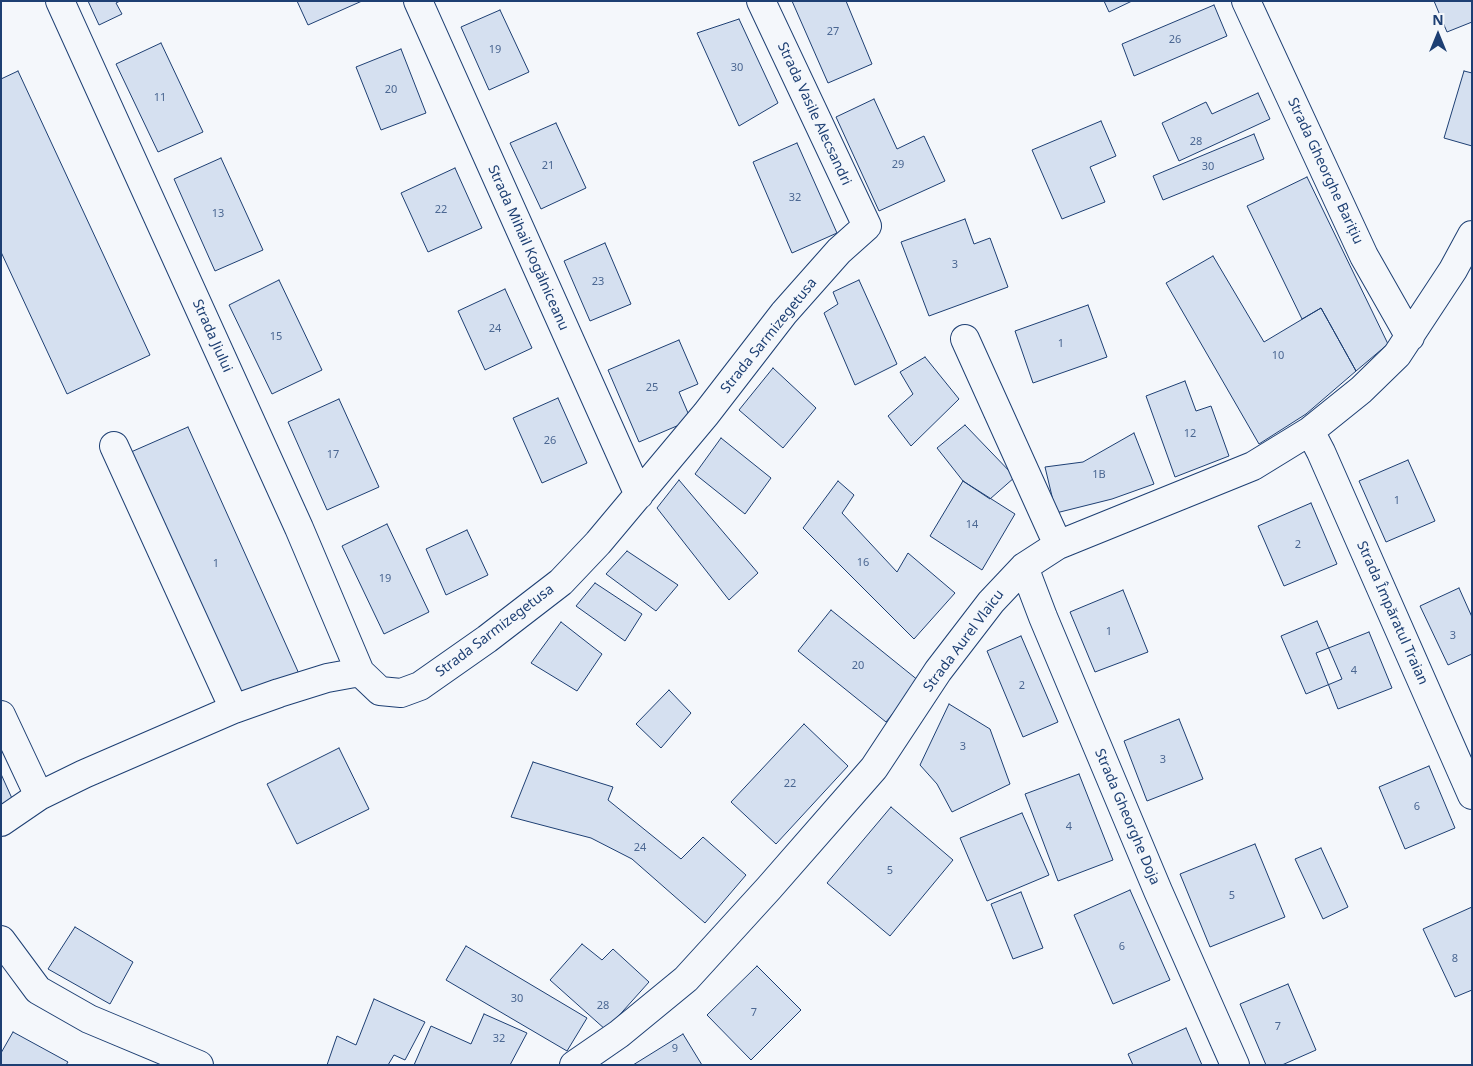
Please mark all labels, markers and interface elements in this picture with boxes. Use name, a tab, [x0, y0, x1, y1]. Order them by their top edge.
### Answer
north arrow	[1413, 10, 1463, 60]
text: N	[1432, 10, 1444, 29]
house number: 27	[827, 25, 839, 39]
house number: 26	[1169, 33, 1181, 47]
street label: Strada Vasile Alecsandri	[773, 40, 855, 188]
house number: 19	[489, 43, 501, 57]
house number: 30	[731, 61, 743, 75]
house number: 20	[385, 83, 397, 97]
house number: 11	[154, 91, 166, 105]
street label: Strada Gheorghe Barițiu	[1284, 95, 1366, 247]
house number: 28	[1190, 135, 1202, 149]
house number: 29	[892, 158, 904, 172]
house number: 21	[542, 159, 554, 173]
house number: 30	[1202, 160, 1214, 174]
street label: Strada Mihail Kogălniceanu	[484, 163, 572, 333]
house number: 32	[789, 191, 801, 205]
house number: 22	[435, 203, 447, 217]
house number: 13	[212, 207, 224, 221]
house number: 3	[952, 258, 958, 272]
house number: 23	[592, 275, 604, 289]
street label: Strada Sarmizegetusa	[717, 275, 821, 397]
street label: Strada Jiului	[188, 297, 236, 375]
house number: 24	[489, 322, 501, 336]
house number: 15	[270, 330, 282, 344]
house number: 1	[1058, 337, 1064, 351]
house number: 10	[1272, 349, 1284, 363]
house number: 25	[646, 381, 658, 395]
house number: 12	[1184, 427, 1196, 441]
house number: 26	[544, 434, 556, 448]
house number: 17	[327, 448, 339, 462]
house number: 1B	[1092, 468, 1106, 482]
house number: 1	[1394, 494, 1400, 508]
house number: 14	[966, 518, 978, 532]
house number: 2	[1295, 538, 1301, 552]
street label: Strada Împăratul Traian	[1353, 539, 1431, 687]
house number: 16	[857, 556, 869, 570]
house number: 1	[213, 557, 219, 571]
house number: 19	[379, 572, 391, 586]
street label: Strada Sarmizegetusa	[433, 581, 557, 681]
street label: Strada Aurel Vlaicu	[920, 587, 1008, 695]
house number: 1	[1106, 625, 1112, 639]
house number: 3	[1450, 629, 1456, 643]
house number: 20	[852, 659, 864, 673]
house number: 4	[1351, 664, 1357, 678]
house number: 2	[1019, 679, 1025, 693]
house number: 3	[960, 740, 966, 754]
street label: Strada Gheorghe Doja	[1091, 747, 1163, 887]
house number: 3	[1160, 753, 1166, 767]
house number: 22	[784, 777, 796, 791]
house number: 6	[1414, 800, 1420, 814]
house number: 4	[1066, 820, 1072, 834]
house number: 24	[634, 841, 646, 855]
house number: 5	[887, 864, 893, 878]
house number: 5	[1229, 889, 1235, 903]
house number: 6	[1119, 940, 1125, 954]
house number: 8	[1452, 952, 1458, 966]
house number: 30	[511, 992, 523, 1006]
house number: 28	[597, 999, 609, 1013]
house number: 7	[751, 1006, 757, 1020]
house number: 7	[1275, 1020, 1281, 1034]
house number: 32	[493, 1032, 505, 1046]
house number: 9	[672, 1042, 678, 1056]

